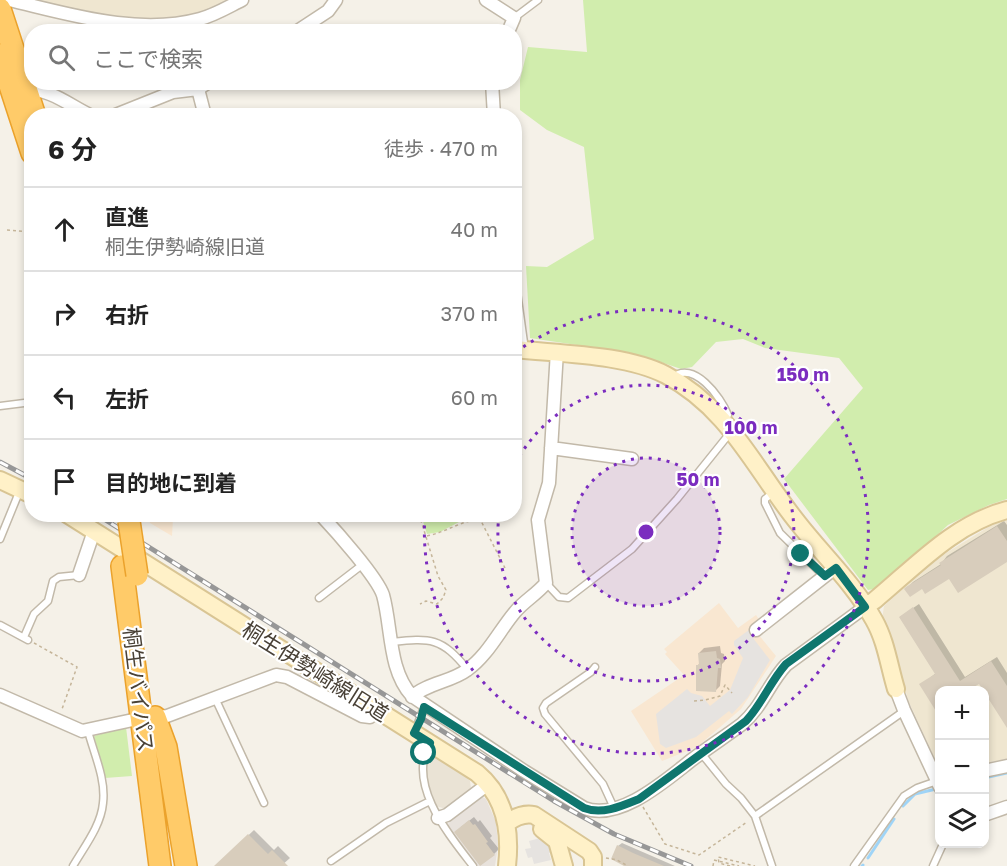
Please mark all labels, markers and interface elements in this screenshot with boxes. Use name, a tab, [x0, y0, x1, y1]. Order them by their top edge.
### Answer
search box	[24, 24, 522, 90]
icon: search	[45, 41, 78, 74]
text: ここで検索	[93, 45, 203, 72]
text: 6 分	[48, 134, 97, 165]
text: 徒歩 · 470 m	[384, 136, 498, 160]
text: 直進	[105, 203, 149, 230]
icon: ahead	[48, 213, 81, 246]
text: 40 m	[451, 217, 498, 241]
text: 桐生伊勢崎線旧道	[105, 234, 265, 258]
icon: right	[48, 297, 81, 330]
text: 右折	[105, 301, 149, 328]
text: 370 m	[441, 301, 498, 325]
text: 150 m	[777, 363, 829, 385]
icon: left	[48, 381, 81, 414]
text: 左折	[105, 385, 149, 412]
text: 60 m	[451, 385, 498, 409]
text: 100 m	[725, 416, 777, 438]
icon: arrive	[48, 465, 81, 498]
text: 50 m	[677, 468, 719, 490]
text: 目的地に到着	[105, 469, 237, 496]
centre of rings	[636, 522, 656, 542]
route end	[787, 540, 813, 566]
street label: 桐生伊勢崎線旧道	[237, 616, 394, 727]
street label: 桐生バイパス	[118, 626, 160, 754]
map controls	[935, 686, 989, 848]
button: +	[935, 686, 989, 740]
route start	[410, 739, 436, 765]
button: −	[935, 740, 989, 794]
button: layers	[935, 794, 989, 848]

